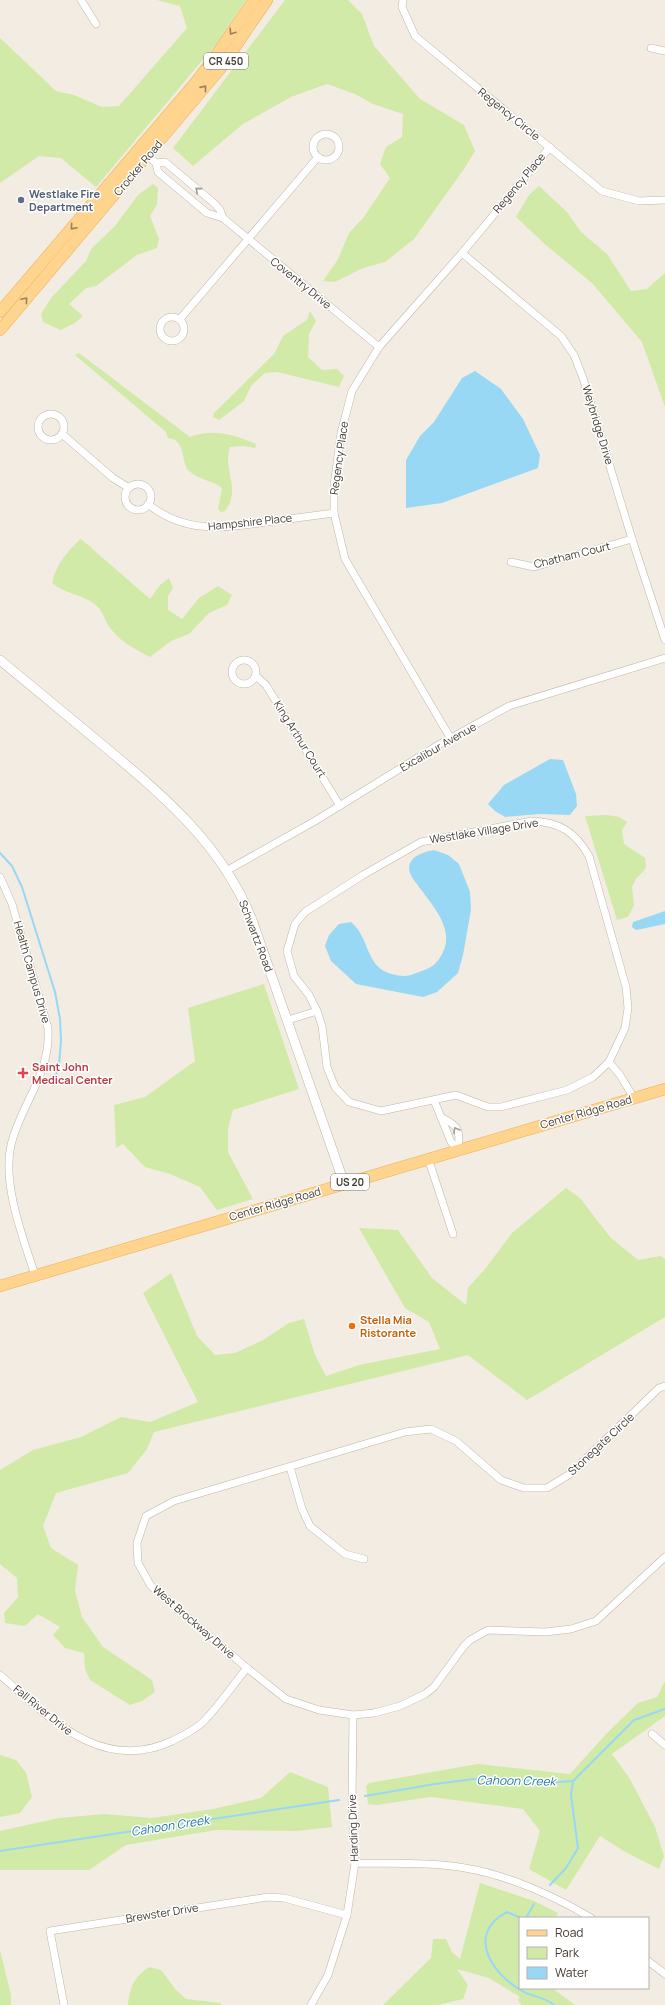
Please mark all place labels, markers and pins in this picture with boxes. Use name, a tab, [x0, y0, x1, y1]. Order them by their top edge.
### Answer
place label: Westlake Fire Department	[29, 186, 101, 214]
marker: Westlake Fire Department	[16, 195, 26, 205]
place label: Saint John Medical Center	[32, 1059, 113, 1087]
marker: Saint John Medical Center	[17, 1067, 29, 1079]
place label: Stella Mia Ristorante	[360, 1312, 416, 1340]
marker: Stella Mia Ristorante	[347, 1321, 357, 1331]

